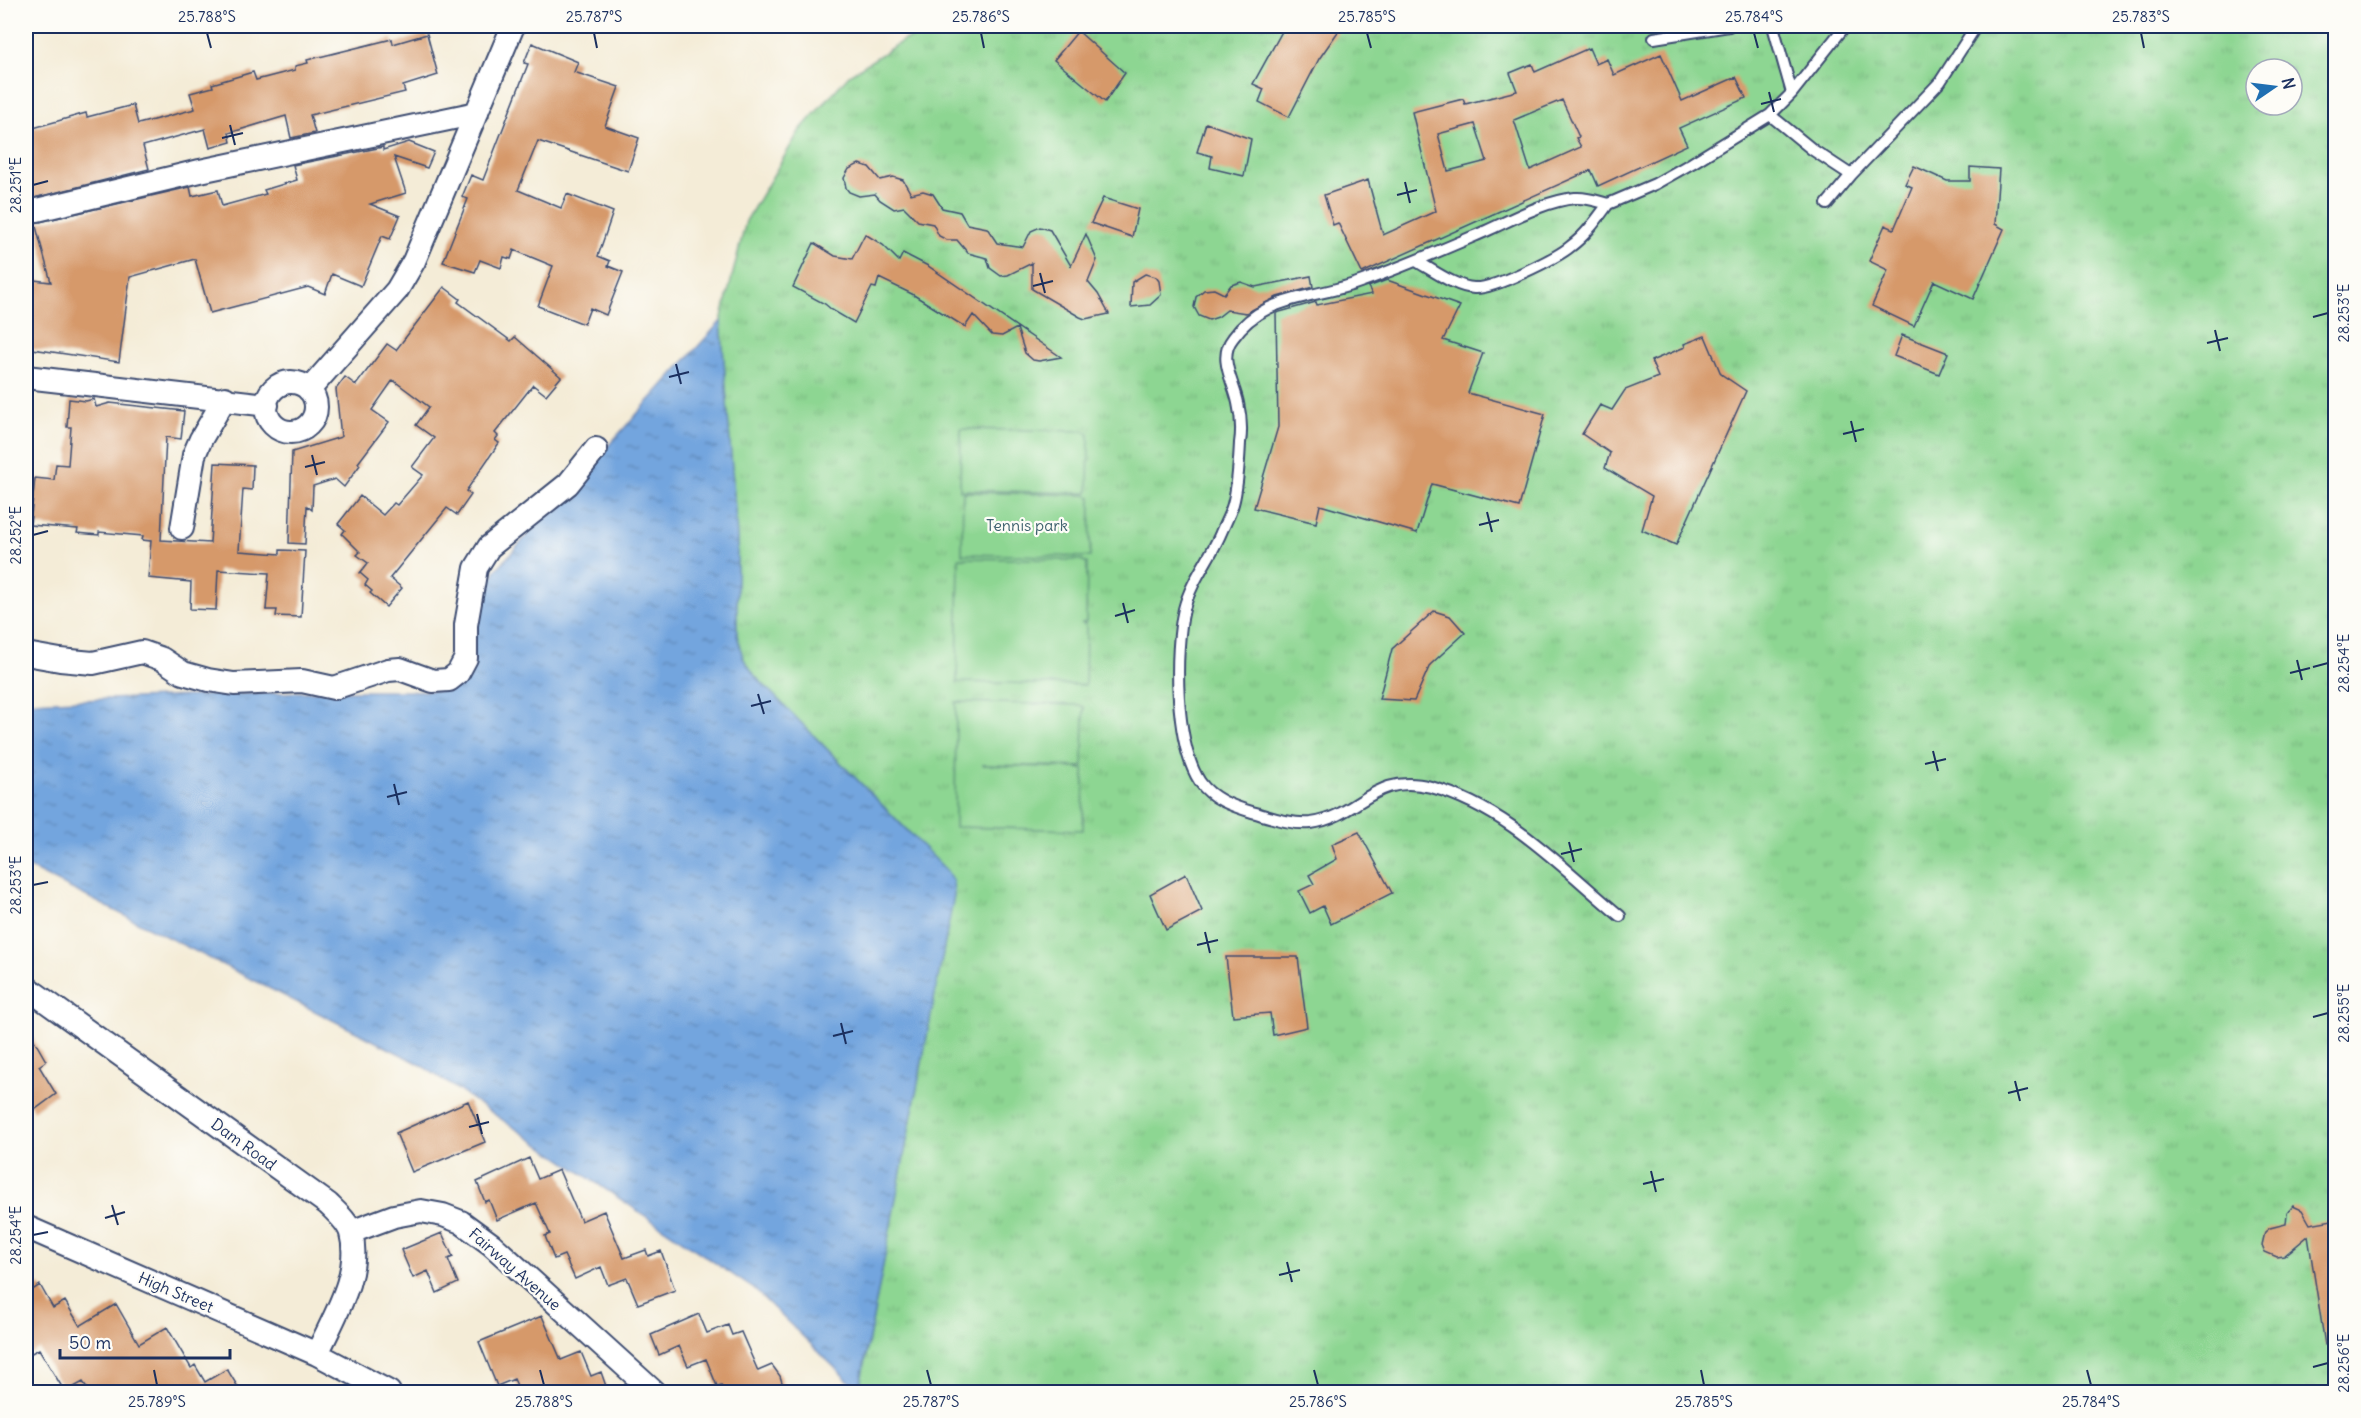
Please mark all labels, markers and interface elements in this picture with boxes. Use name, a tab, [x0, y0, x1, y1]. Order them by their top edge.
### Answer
text: 25.788°S	[178, 7, 236, 26]
text: 25.787°S	[566, 7, 622, 26]
text: 25.786°S	[952, 7, 1010, 26]
text: 25.785°S	[1338, 7, 1396, 26]
text: 25.784°S	[1725, 7, 1783, 26]
text: 25.783°S	[2112, 7, 2170, 26]
north arrow	[2244, 57, 2304, 117]
text: N	[2278, 76, 2300, 91]
text: 28.251°E	[6, 157, 25, 213]
text: 28.253°E	[2334, 283, 2353, 343]
text: 28.252°E	[6, 505, 25, 564]
park label: Tennis park	[986, 515, 1068, 535]
text: 28.254°E	[2334, 633, 2353, 693]
text: 28.253°E	[6, 855, 25, 915]
text: 28.255°E	[2334, 983, 2353, 1043]
street label: Dam Road	[207, 1114, 281, 1174]
text: 28.254°E	[6, 1205, 25, 1265]
street label: Fairway Avenue	[465, 1223, 565, 1315]
street label: High Street	[135, 1267, 217, 1317]
scale bar	[60, 1322, 230, 1360]
text: 50 m	[69, 1331, 111, 1354]
text: 28.256°E	[2334, 1333, 2353, 1393]
text: 25.789°S	[128, 1392, 186, 1411]
text: 25.788°S	[515, 1392, 573, 1411]
text: 25.787°S	[903, 1392, 959, 1411]
text: 25.786°S	[1289, 1392, 1347, 1411]
text: 25.785°S	[1675, 1392, 1733, 1411]
text: 25.784°S	[2062, 1392, 2120, 1411]

